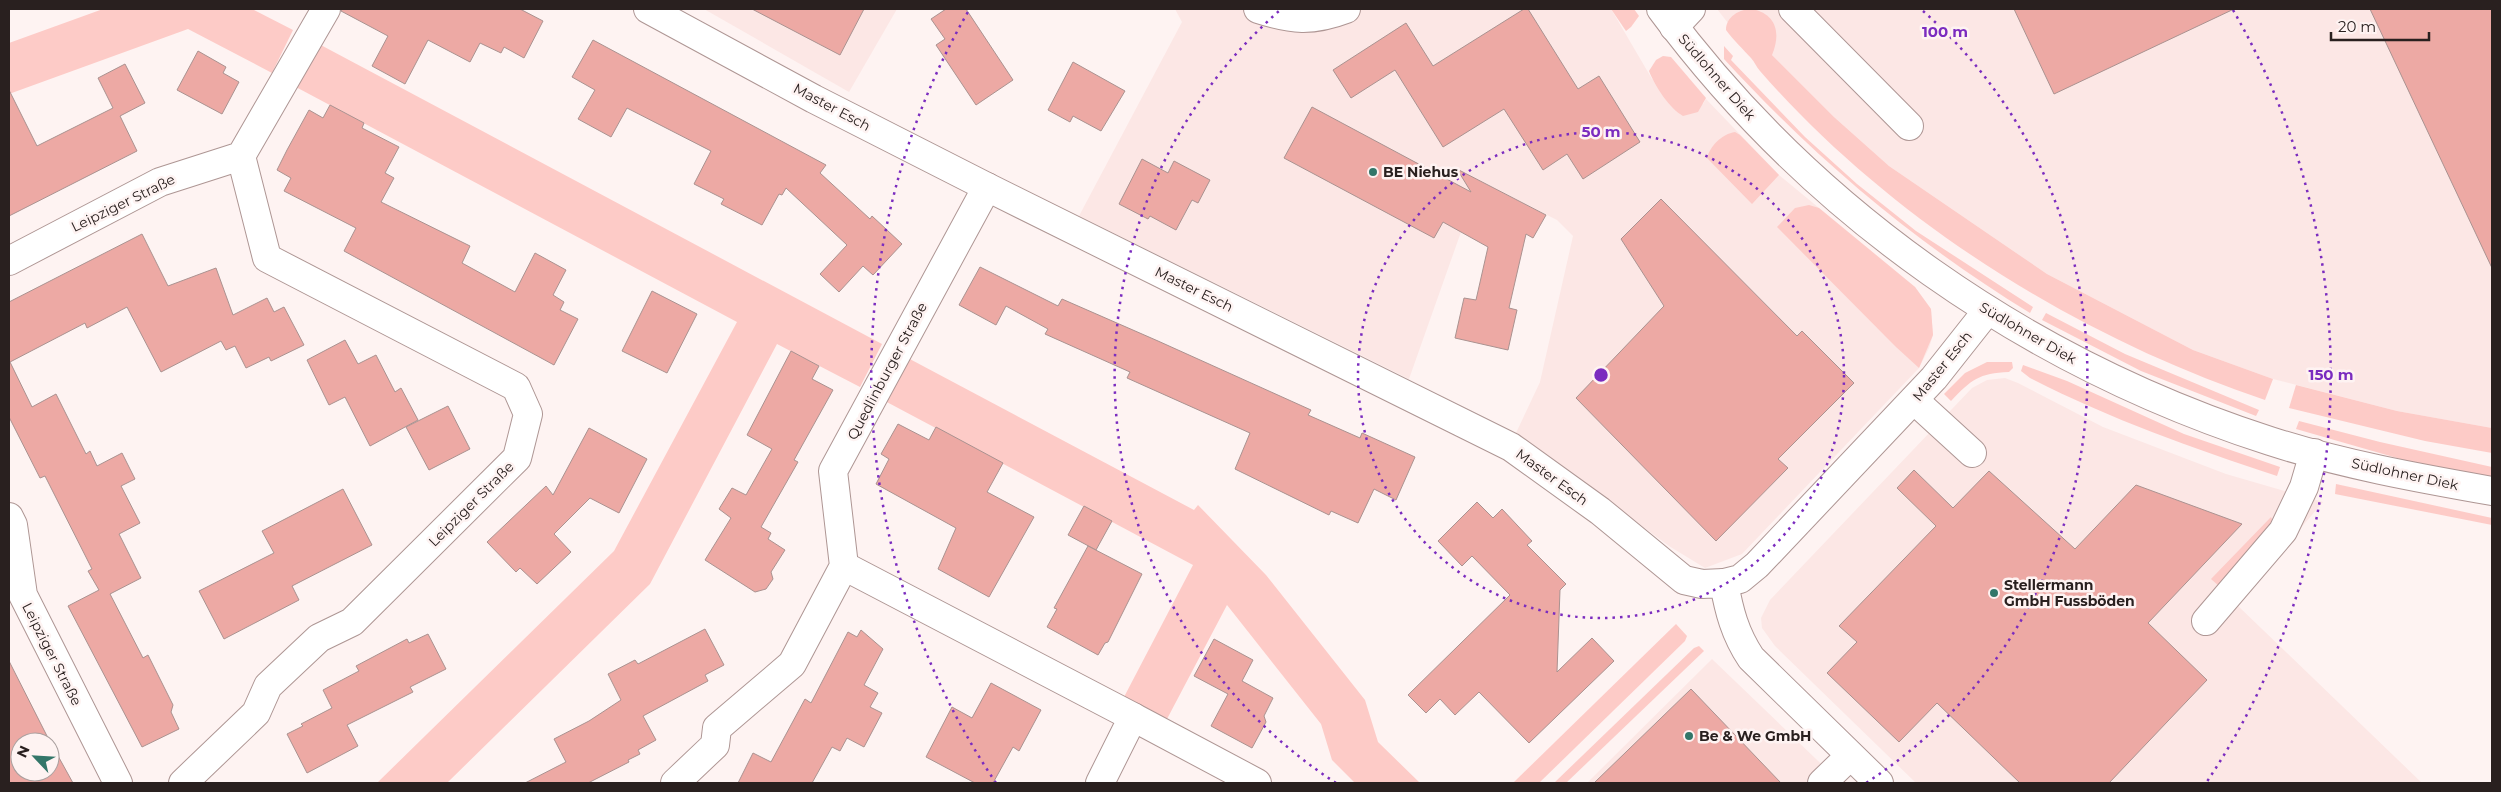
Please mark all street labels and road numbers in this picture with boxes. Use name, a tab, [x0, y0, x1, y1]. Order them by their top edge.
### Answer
street label: Südlohner Diek	[1674, 30, 1760, 124]
street label: Master Esch	[790, 79, 874, 135]
street label: Leipziger Straße	[68, 170, 178, 236]
street label: Master Esch	[1152, 262, 1236, 316]
street label: Südlohner Diek	[1976, 298, 2080, 368]
street label: Quedlinburger Straße	[843, 299, 931, 443]
street label: Master Esch	[1908, 327, 1976, 405]
street label: Master Esch	[1512, 445, 1592, 509]
street label: Südlohner Diek	[2350, 454, 2461, 494]
street label: Leipziger Straße	[425, 458, 517, 550]
street label: Leipziger Straße	[18, 599, 86, 709]

